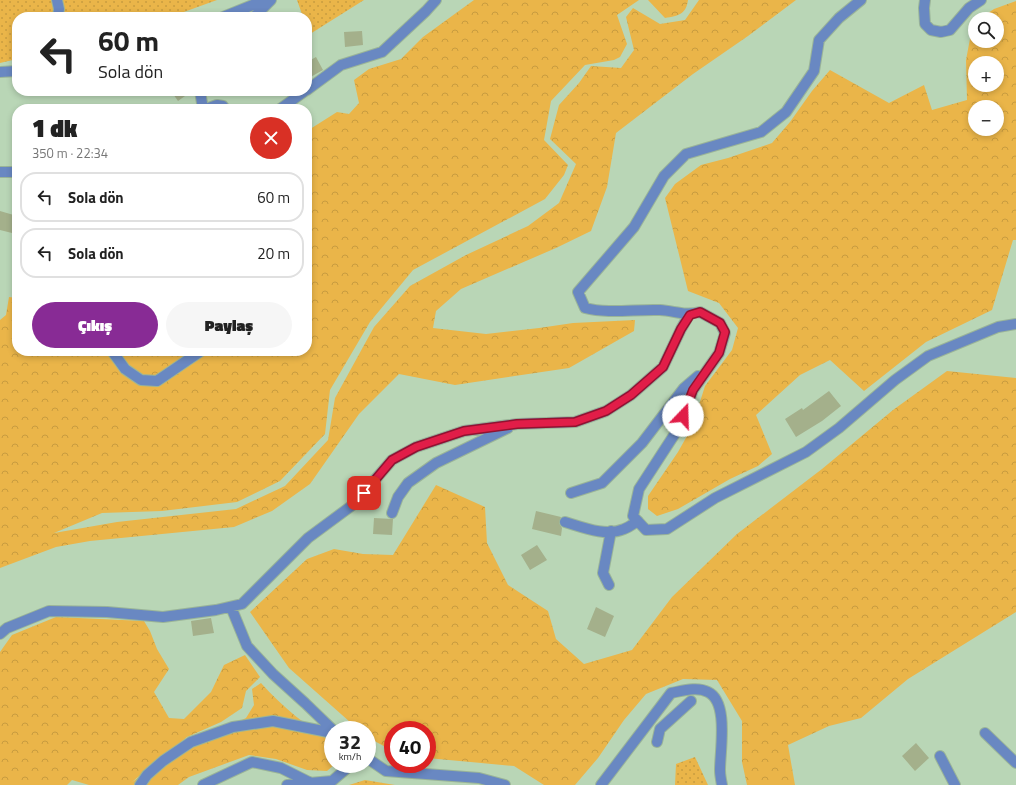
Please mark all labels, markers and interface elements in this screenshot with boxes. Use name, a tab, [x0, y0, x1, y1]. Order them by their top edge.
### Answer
map controls	[968, 12, 1004, 136]
button: search	[968, 12, 1004, 48]
text: 60 m	[98, 19, 159, 62]
icon: left	[32, 28, 84, 80]
button: +	[968, 56, 1004, 92]
text: Sola dön	[98, 58, 163, 85]
button: −	[968, 100, 1004, 136]
text: 1 dk	[32, 110, 77, 146]
button: close	[250, 117, 292, 159]
text: 350 m · 22:34	[32, 143, 108, 163]
icon: left	[34, 186, 56, 208]
text: Sola dön	[68, 186, 124, 209]
text: 60 m	[257, 186, 290, 209]
icon: left	[34, 242, 56, 264]
text: Sola dön	[68, 242, 124, 265]
text: 20 m	[257, 242, 290, 265]
button: Çıkış	[32, 302, 158, 348]
button: Paylaş	[166, 302, 292, 348]
position arrow	[662, 395, 704, 437]
pin	[347, 476, 381, 510]
icon: arrive	[353, 482, 375, 504]
speed limit sign: 40	[384, 721, 436, 773]
text: 32	[339, 726, 361, 757]
text: km/h	[339, 749, 361, 764]

